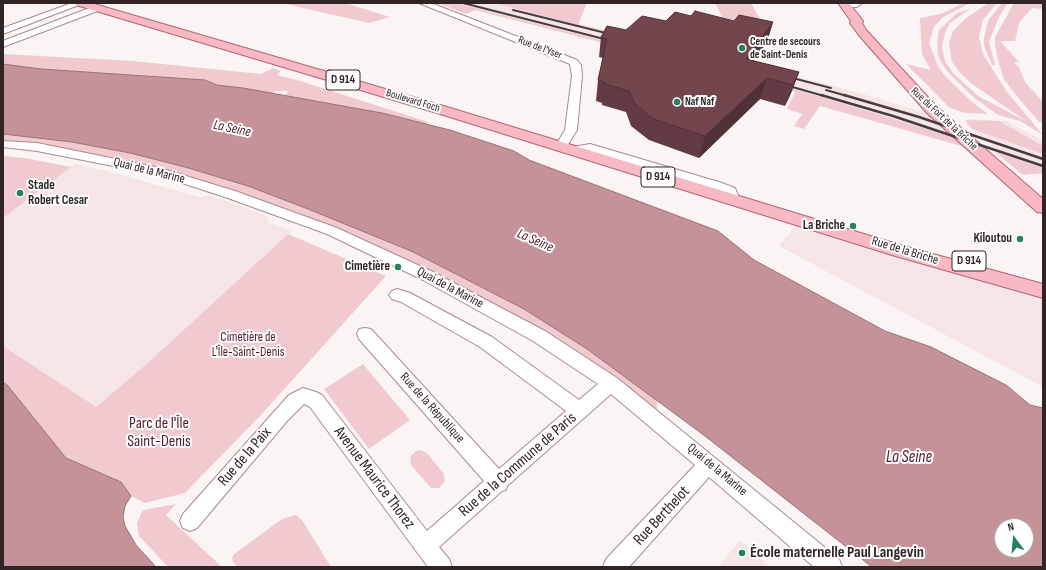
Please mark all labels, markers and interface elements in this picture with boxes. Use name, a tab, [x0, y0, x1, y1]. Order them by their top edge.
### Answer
street label: Rue de l'Yser	[516, 34, 564, 62]
place label: Centre de secours de Saint-Denis	[750, 35, 820, 61]
marker: Centre de secours de Saint-Denis	[737, 43, 747, 53]
road number: D 914	[326, 70, 360, 90]
street label: Rue du Fort de la Briche	[908, 85, 980, 153]
street label: Boulevard Foch	[384, 87, 442, 115]
place label: Naf Naf	[685, 95, 714, 109]
marker: Naf Naf	[672, 97, 682, 107]
water label: La Seine	[212, 117, 252, 141]
street label: Quai de la Marine	[112, 155, 186, 187]
road number: D 914	[641, 167, 675, 187]
place label: Stade Robert Cesar	[28, 178, 88, 209]
marker: Stade Robert Cesar	[15, 188, 25, 198]
place label: La Briche	[803, 218, 845, 234]
marker: La Briche	[848, 221, 858, 231]
water label: La Seine	[514, 226, 556, 256]
place label: Kiloutou	[973, 231, 1012, 247]
street label: Rue de la Briche	[870, 233, 940, 269]
marker: Kiloutou	[1015, 234, 1025, 244]
road number: D 914	[952, 251, 986, 271]
place label: Cimetière	[345, 259, 390, 275]
marker: Cimetière	[393, 262, 403, 272]
street label: Quai de la Marine	[414, 264, 486, 312]
park label: Cimetière de L'Île-Saint-Denis	[212, 330, 284, 361]
street label: Rue de la République	[396, 370, 468, 446]
street label: Rue de la Commune de Paris	[455, 409, 581, 521]
park label: Parc de l'Île Saint-Denis	[127, 414, 191, 452]
street label: Avenue Maurice Thorez	[329, 423, 419, 533]
street label: Rue de la Paix	[214, 424, 276, 490]
street label: Quai de la Marine	[684, 440, 750, 500]
water label: La Seine	[886, 448, 932, 468]
street label: Rue Berthelot	[630, 482, 694, 550]
north arrow	[994, 518, 1034, 558]
text: N	[1006, 520, 1015, 534]
place label: École maternelle Paul Langevin	[750, 543, 924, 563]
marker: École maternelle Paul Langevin	[737, 548, 747, 558]

